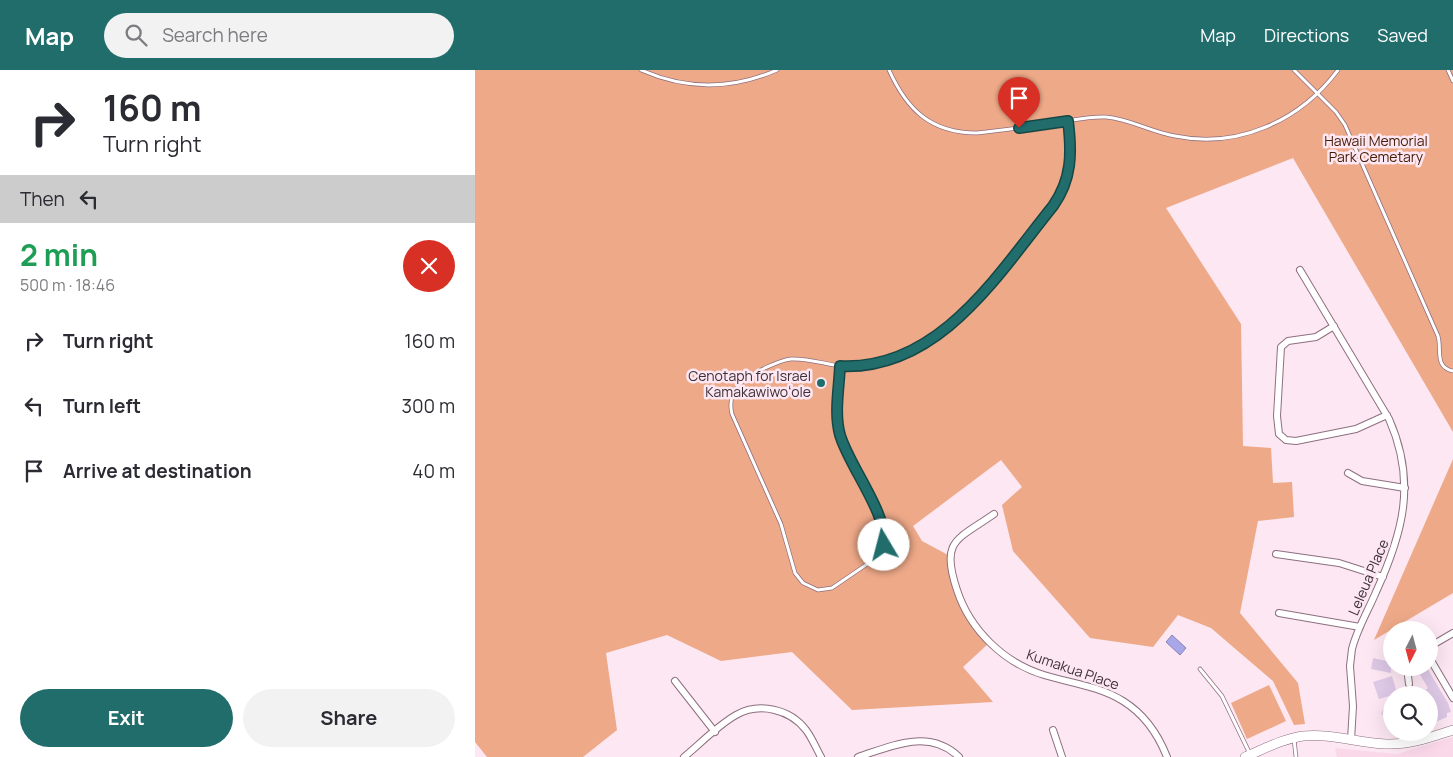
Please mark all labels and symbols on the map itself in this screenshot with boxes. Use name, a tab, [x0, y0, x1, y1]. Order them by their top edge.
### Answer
pin	[998, 77, 1040, 128]
park label: Hawaii Memorial Park Cemetary	[1324, 131, 1428, 166]
place label: Cenotaph for Israel Kamakawiwoʻole	[688, 366, 811, 401]
marker: Cenotaph for Israel Kamakawiwoʻole	[815, 377, 827, 389]
position arrow	[857, 518, 909, 570]
street label: Leleua Place	[1343, 536, 1393, 618]
north arrow	[1383, 621, 1437, 676]
street label: Kumakua Place	[1024, 644, 1122, 694]

